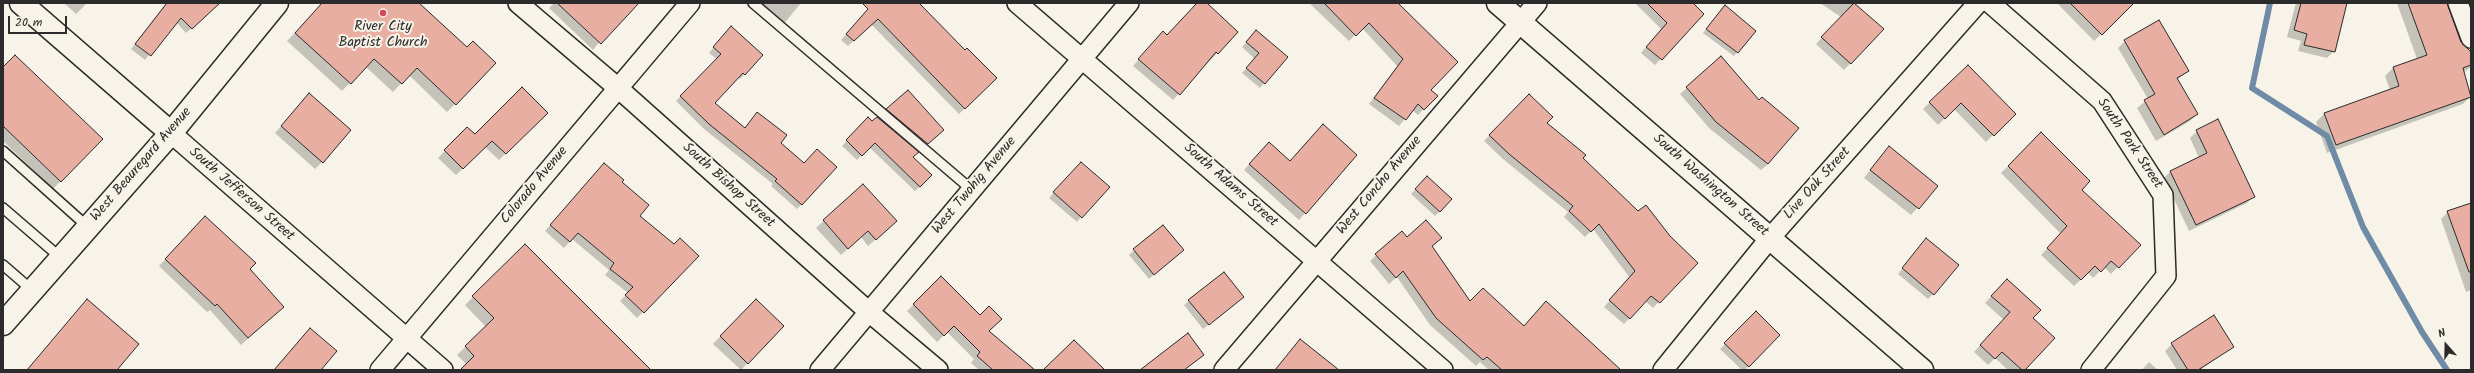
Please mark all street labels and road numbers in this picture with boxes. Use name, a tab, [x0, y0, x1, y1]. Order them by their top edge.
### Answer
street label: South Park Street	[2093, 96, 2165, 192]
street label: West Beauregard Avenue	[88, 105, 196, 225]
street label: South Washington Street	[1649, 131, 1771, 241]
street label: West Concho Avenue	[1334, 133, 1426, 239]
street label: West Twohig Avenue	[929, 134, 1021, 238]
street label: South Bishop Street	[678, 140, 778, 232]
street label: South Adams Street	[1179, 141, 1281, 231]
street label: Colorado Avenue	[498, 144, 572, 228]
street label: Live Oak Street	[1781, 144, 1855, 224]
street label: South Jefferson Street	[185, 145, 297, 245]

